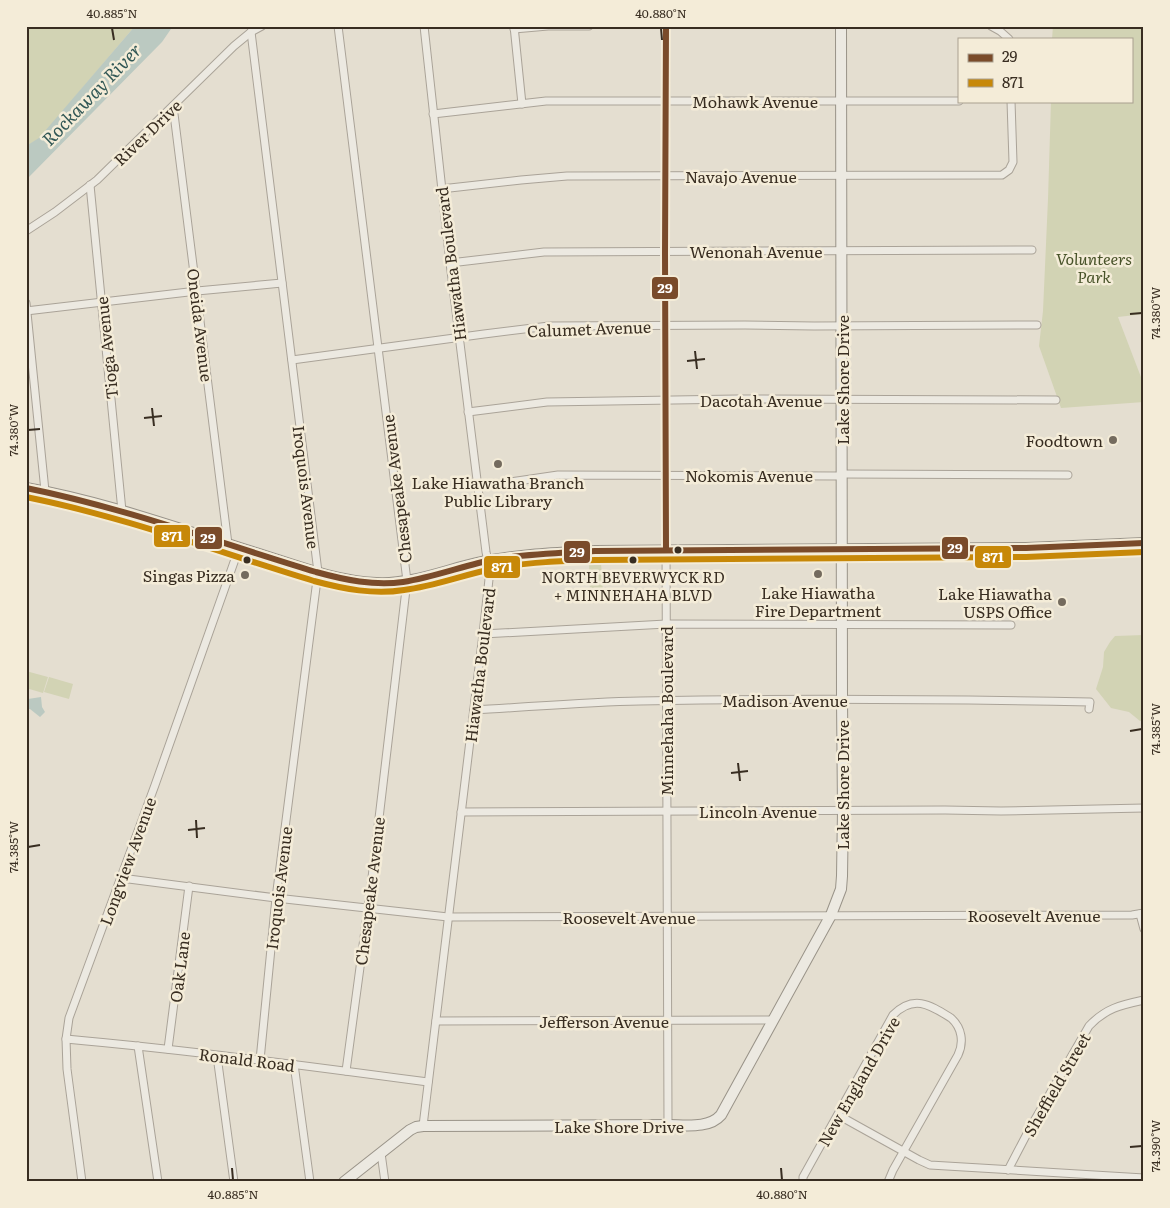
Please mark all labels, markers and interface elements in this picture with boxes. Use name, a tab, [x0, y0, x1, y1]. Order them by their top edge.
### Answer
text: 40.885°N	[87, 4, 137, 22]
text: 40.880°N	[635, 4, 687, 22]
water label: Rockaway River	[35, 37, 147, 151]
legend	[958, 38, 1132, 102]
text: 29	[1002, 44, 1018, 67]
text: 871	[1002, 70, 1024, 93]
street label: Mohawk Avenue	[692, 89, 818, 113]
street label: River Drive	[108, 93, 186, 171]
street label: Navajo Avenue	[685, 164, 797, 188]
street label: Hiawatha Boulevard	[429, 185, 471, 343]
street label: Wenonah Avenue	[689, 239, 823, 263]
park label: Volunteers Park	[1056, 246, 1132, 288]
street label: Oneida Avenue	[182, 267, 220, 383]
line badge: 29	[651, 276, 679, 300]
text: 29	[657, 277, 673, 297]
text: 74.380°W	[1146, 287, 1164, 339]
street label: Tioga Avenue	[89, 295, 123, 401]
street label: Calumet Avenue	[526, 314, 652, 342]
street label: Lake Shore Drive	[830, 315, 854, 445]
street label: Dacotah Avenue	[700, 388, 822, 412]
text: 74.380°W	[4, 404, 22, 456]
street label: Chesapeake Avenue	[375, 413, 417, 565]
street label: Iroquois Avenue	[288, 424, 326, 550]
place label: Foodtown	[1025, 428, 1103, 452]
marker: Foodtown	[1107, 434, 1119, 446]
marker: Lake Hiawatha Branch Public Library	[492, 458, 504, 470]
street label: Nokomis Avenue	[685, 463, 813, 487]
place label: Lake Hiawatha Branch Public Library	[412, 470, 585, 512]
line badge: 871	[153, 524, 191, 548]
text: 871	[161, 525, 183, 545]
line badge: 29	[194, 526, 223, 550]
text: 29	[200, 527, 216, 547]
line badge: 29	[941, 536, 969, 560]
text: 29	[947, 537, 963, 557]
line badge: 29	[563, 540, 591, 564]
text: 29	[569, 541, 585, 561]
unlabelled marker	[673, 545, 683, 555]
line badge: 871	[974, 545, 1012, 569]
text: 871	[982, 546, 1004, 566]
unlabelled marker	[242, 555, 252, 565]
line badge: 871	[483, 555, 521, 579]
marker: NORTH BEVERWYCK RD + MINNEHAHA BLVD	[628, 555, 638, 565]
text: 871	[491, 556, 513, 576]
place label: Singas Pizza	[143, 563, 235, 587]
place label: NORTH BEVERWYCK RD + MINNEHAHA BLVD	[541, 565, 725, 606]
marker: Lake Hiawatha Fire Department	[812, 568, 824, 580]
marker: Singas Pizza	[239, 569, 251, 581]
place label: Lake Hiawatha Fire Department	[755, 580, 882, 622]
place label: Lake Hiawatha USPS Office	[938, 581, 1052, 623]
street label: Hiawatha Boulevard	[458, 586, 500, 744]
marker: Lake Hiawatha USPS Office	[1056, 596, 1068, 608]
street label: Minnehaha Boulevard	[654, 626, 678, 796]
street label: Madison Avenue	[722, 688, 848, 712]
text: 74.385°W	[1146, 703, 1164, 755]
street label: Lake Shore Drive	[830, 720, 854, 850]
street label: Longview Avenue	[93, 793, 161, 929]
street label: Lincoln Avenue	[699, 799, 817, 823]
street label: Chesapeake Avenue	[348, 815, 390, 967]
text: 74.385°W	[4, 821, 22, 873]
street label: Iroquois Avenue	[259, 825, 297, 951]
street label: Roosevelt Avenue	[967, 903, 1101, 927]
street label: Roosevelt Avenue	[562, 905, 696, 929]
street label: Oak Lane	[163, 930, 195, 1004]
street label: Jefferson Avenue	[539, 1009, 669, 1033]
street label: New England Drive	[811, 1012, 905, 1150]
street label: Sheffield Street	[1017, 1027, 1096, 1140]
street label: Ronald Road	[198, 1041, 297, 1077]
street label: Lake Shore Drive	[554, 1114, 684, 1138]
text: 74.390°W	[1146, 1120, 1164, 1172]
text: 40.885°N	[208, 1185, 258, 1203]
text: 40.880°N	[756, 1185, 808, 1203]

